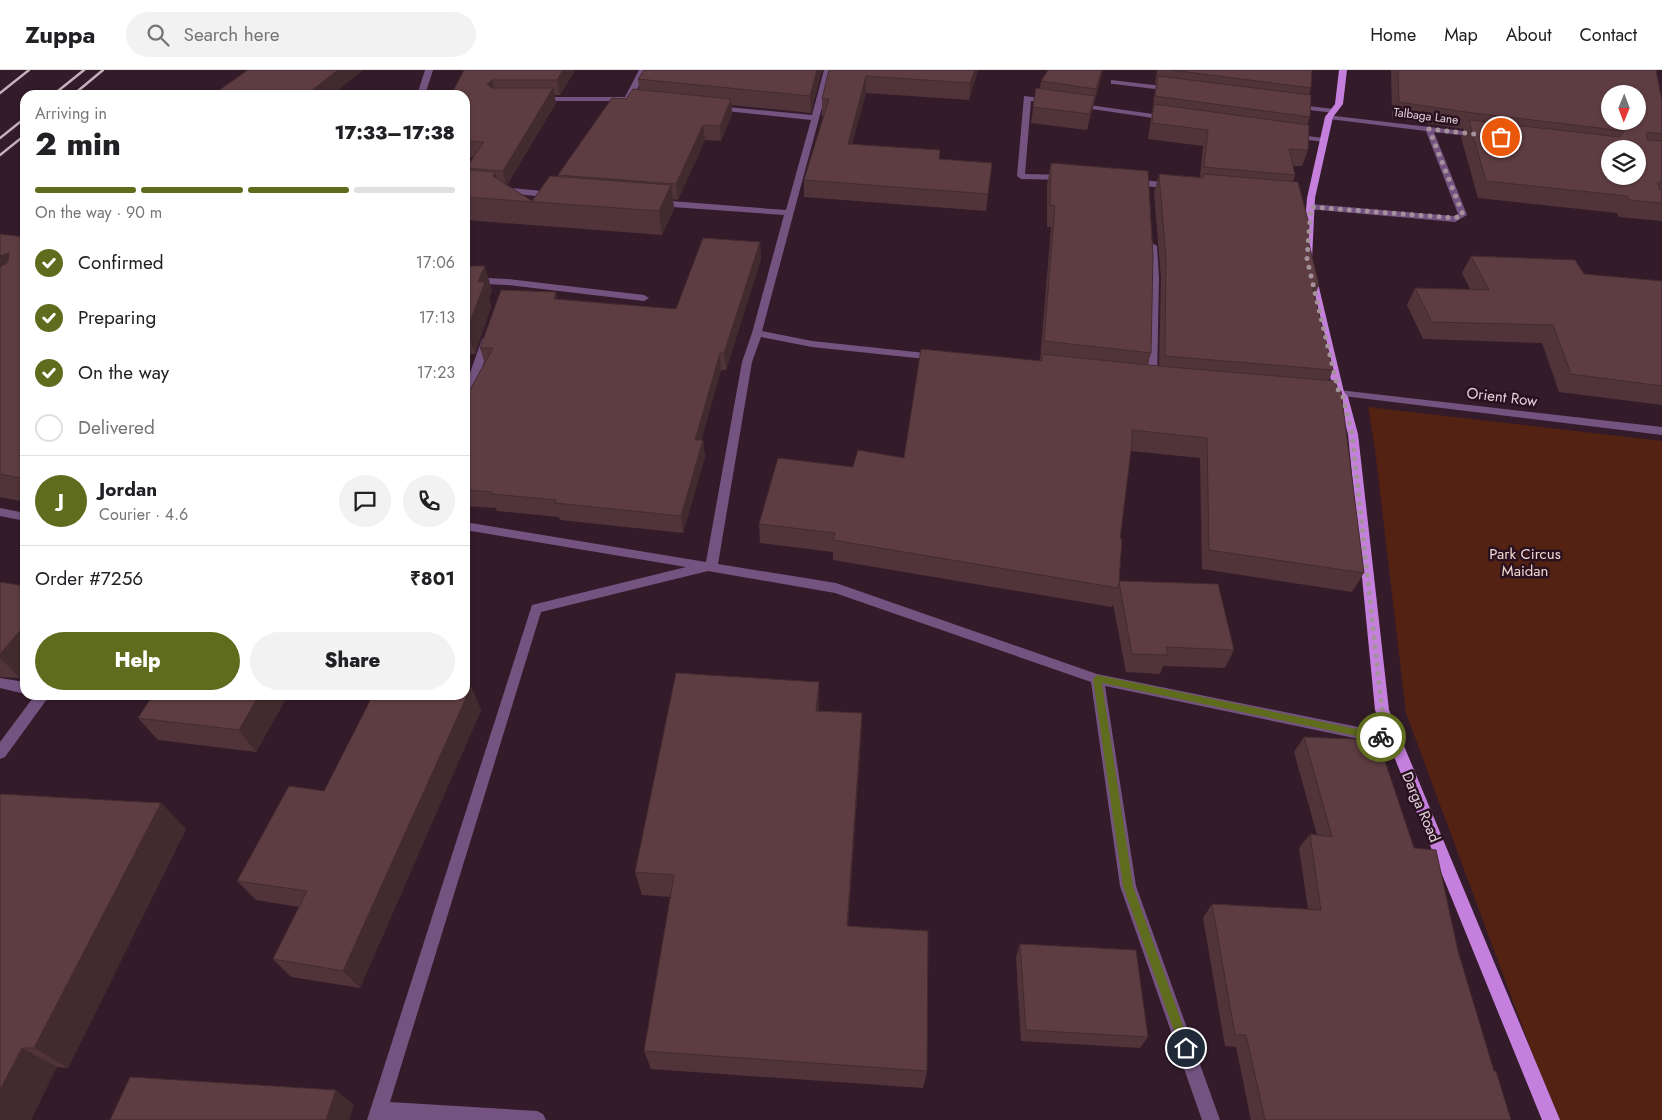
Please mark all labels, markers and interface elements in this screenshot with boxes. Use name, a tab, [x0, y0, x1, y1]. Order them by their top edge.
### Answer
search box	[126, 12, 476, 57]
text: Zuppa	[25, 17, 96, 52]
icon: search	[144, 21, 172, 49]
text: Search here	[184, 21, 280, 48]
text: Home	[1370, 22, 1416, 48]
text: Map	[1444, 22, 1478, 48]
text: About	[1506, 22, 1551, 48]
text: Contact	[1579, 22, 1637, 48]
north arrow	[1601, 85, 1646, 130]
map controls	[1601, 85, 1646, 185]
text: Arriving in	[35, 102, 107, 125]
street label: Talbaga Lane	[1392, 103, 1460, 129]
pin	[1480, 116, 1522, 158]
text: 17:33–17:38	[335, 119, 455, 146]
text: 2 min	[35, 121, 121, 167]
icon: bag	[1487, 123, 1515, 151]
button: layers	[1601, 140, 1646, 185]
text: On the way · 90 m	[35, 201, 162, 224]
icon: check	[35, 249, 63, 277]
text: Confirmed	[78, 249, 164, 276]
text: 17:06	[416, 251, 455, 274]
icon: check	[35, 304, 63, 332]
text: Preparing	[78, 304, 156, 331]
text: 17:13	[419, 306, 455, 329]
icon: check	[35, 359, 63, 387]
text: On the way	[78, 359, 169, 386]
text: 17:23	[417, 361, 455, 384]
street label: Orient Row	[1465, 382, 1539, 412]
text: Delivered	[78, 414, 155, 441]
button: chat	[339, 475, 391, 527]
button: phone	[403, 475, 455, 527]
text: Jordan	[99, 476, 157, 503]
text: J	[58, 487, 64, 514]
text: Courier · 4.6	[99, 503, 188, 526]
park label: Park Circus Maidan	[1489, 543, 1561, 582]
text: Order #7256	[35, 565, 143, 592]
text: ₹801	[410, 565, 455, 592]
button: Help	[35, 632, 240, 690]
button: Share	[250, 632, 455, 690]
courier	[1356, 712, 1406, 762]
icon: bike	[1367, 723, 1395, 751]
street label: Darga Road	[1396, 768, 1446, 846]
pin	[1165, 1027, 1207, 1069]
icon: home	[1172, 1034, 1200, 1062]

